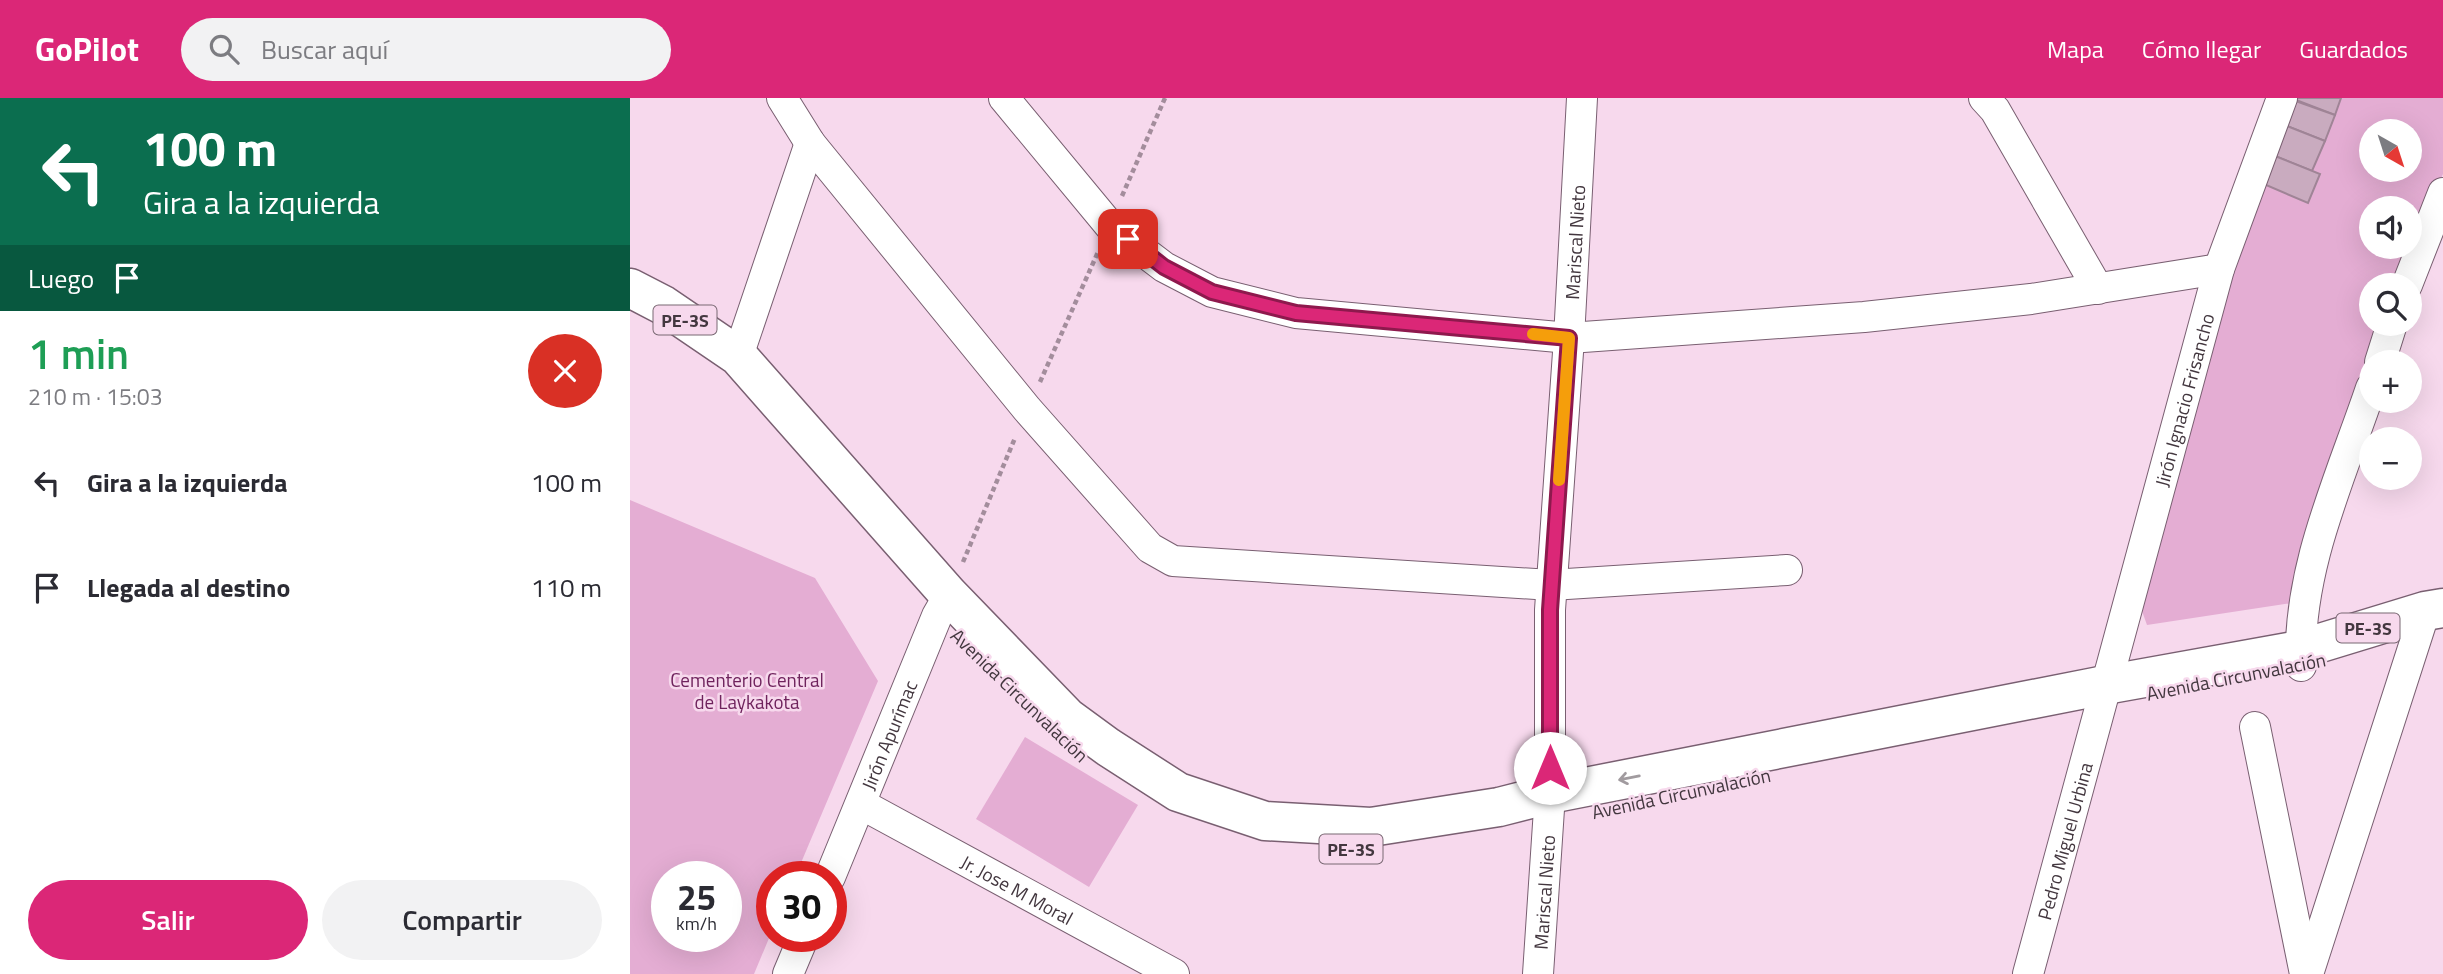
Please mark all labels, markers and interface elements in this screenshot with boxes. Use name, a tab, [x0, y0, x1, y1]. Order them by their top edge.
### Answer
search box	[181, 18, 671, 81]
text: GoPilot	[35, 24, 139, 74]
icon: search	[205, 30, 243, 68]
text: Buscar aquí	[261, 30, 388, 69]
text: Mapa	[2047, 31, 2104, 67]
text: Cómo llegar	[2142, 31, 2261, 67]
text: Guardados	[2299, 31, 2408, 67]
text: 100 m	[143, 110, 277, 185]
north arrow	[2359, 119, 2422, 182]
map controls	[2359, 119, 2422, 490]
icon: left	[28, 126, 119, 217]
text: Gira a la izquierda	[143, 178, 379, 226]
street label: Mariscal Nieto	[1557, 184, 1592, 300]
button: sound	[2359, 196, 2422, 259]
pin	[1098, 209, 1158, 269]
icon: arrive	[1109, 220, 1147, 258]
text: Luego	[28, 259, 94, 298]
icon: arrive	[108, 259, 146, 297]
button: search	[2359, 273, 2422, 336]
road number: PE-3S	[653, 306, 716, 334]
street label: Jirón Ignacio Frisancho	[2146, 310, 2221, 490]
text: 1 min	[28, 321, 129, 385]
button: close	[528, 334, 602, 408]
button: +	[2359, 350, 2422, 413]
text: 210 m · 15:03	[28, 379, 163, 414]
button: −	[2359, 427, 2422, 490]
text: Gira a la izquierda	[87, 463, 288, 502]
text: 100 m	[531, 463, 602, 502]
icon: left	[28, 464, 66, 502]
text: Llegada al destino	[87, 568, 290, 607]
text: 110 m	[531, 568, 602, 607]
icon: arrive	[28, 569, 66, 607]
road number: PE-3S	[2336, 614, 2400, 642]
street label: Avenida Circunvalación	[944, 621, 1096, 769]
street label: Avenida Circunvalación	[2144, 644, 2328, 708]
park label: Cementerio Central de Laykakota	[670, 665, 824, 716]
street label: Jirón Apurímac	[853, 675, 924, 794]
position arrow	[1513, 731, 1587, 805]
street label: Pedro Miguel Urbina	[2029, 758, 2099, 923]
street label: Avenida Circunvalación	[1589, 760, 1773, 826]
one-way arrow	[1618, 772, 1641, 786]
road number: PE-3S	[1320, 834, 1382, 864]
street label: Mariscal Nieto	[1525, 834, 1562, 950]
street label: Jr. Jose M Moral	[956, 847, 1079, 931]
speed limit sign: 30	[756, 861, 847, 952]
text: 25	[677, 870, 716, 924]
button: Salir	[28, 880, 308, 960]
button: Compartir	[322, 880, 602, 960]
text: km/h	[676, 910, 717, 937]

